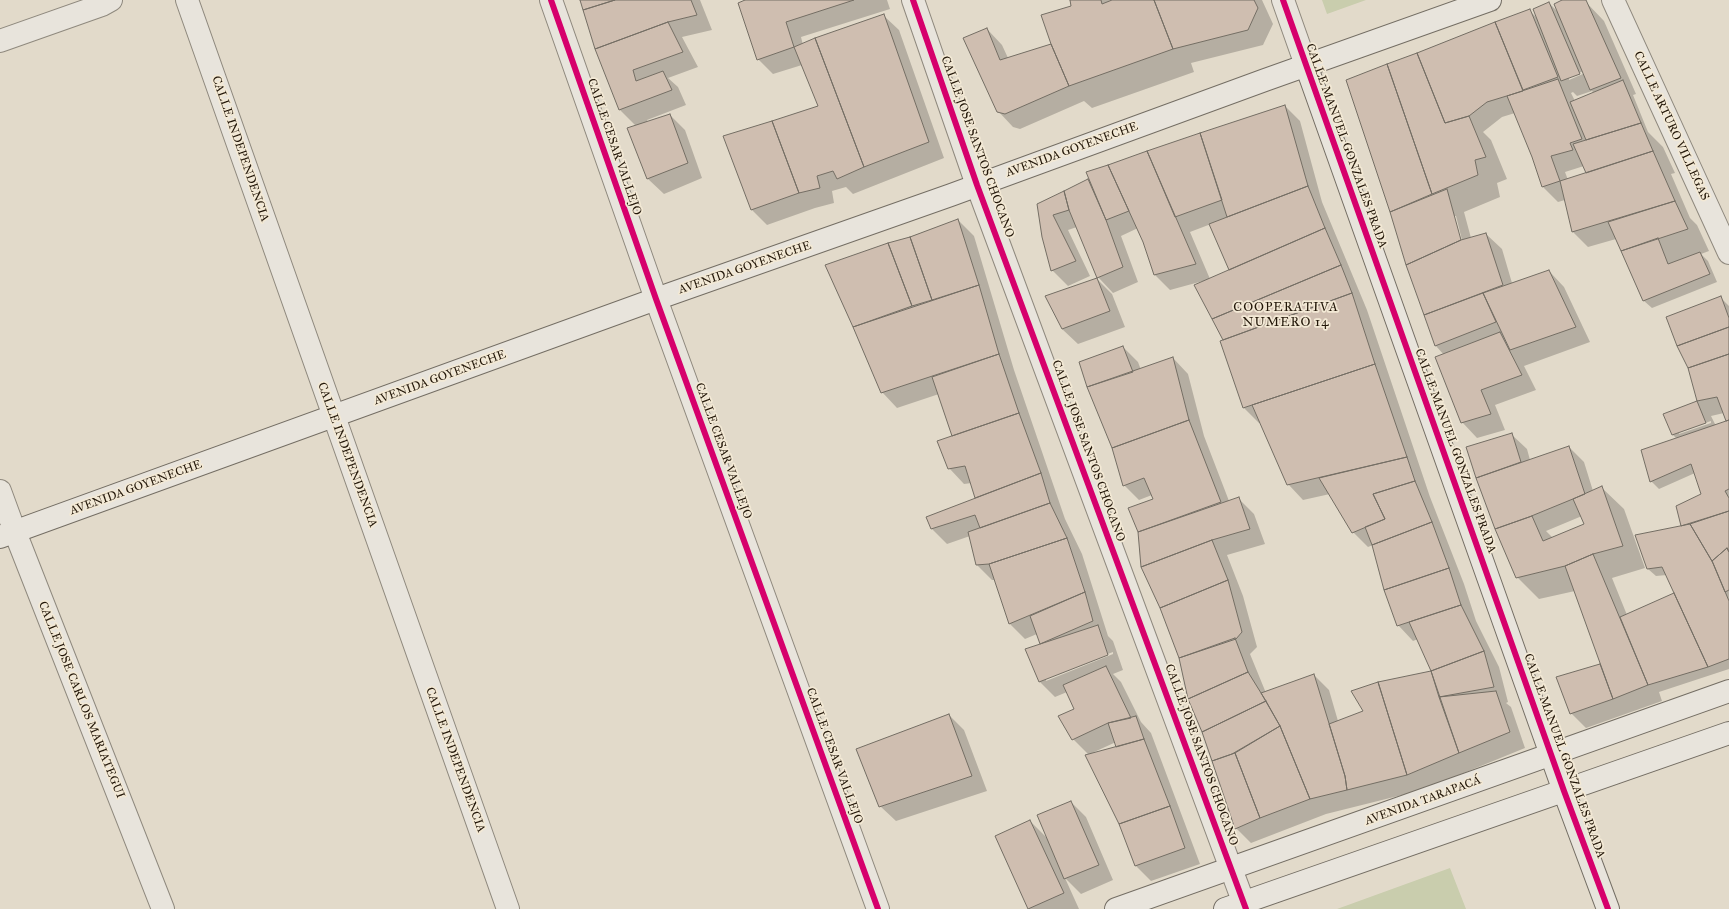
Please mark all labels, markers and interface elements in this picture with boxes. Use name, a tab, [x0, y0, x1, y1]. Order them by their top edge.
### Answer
street label: CALLE MANUEL GONZALES PRADA	[1302, 42, 1390, 250]
street label: CALLE ARTURO VILLEGAS	[1630, 49, 1712, 203]
street label: CALLE JOSE SANTOS CHOCANO	[937, 54, 1017, 240]
street label: CALLE INDEPENDENCIA	[208, 74, 272, 224]
street label: CALLE CESAR VALLEJO	[584, 77, 644, 217]
street label: AVENIDA GOYENECHE	[1004, 119, 1140, 181]
street label: AVENIDA GOYENECHE	[677, 239, 813, 297]
district label: COOPERATIVA NUMERO 14	[1233, 300, 1339, 331]
street label: AVENIDA GOYENECHE	[372, 347, 508, 409]
street label: CALLE MANUEL GONZALES PRADA	[1411, 347, 1499, 555]
street label: CALLE JOSE SANTOS CHOCANO	[1048, 358, 1128, 544]
street label: CALLE INDEPENDENCIA	[314, 380, 380, 530]
street label: CALLE CESAR VALLEJO	[692, 381, 754, 521]
street label: AVENIDA GOYENECHE	[68, 457, 204, 519]
street label: CALLE JOSE CARLOS MARIATEGUI	[35, 599, 127, 801]
street label: CALLE MANUEL GONZALES PRADA	[1520, 652, 1608, 860]
street label: CALLE JOSE SANTOS CHOCANO	[1161, 662, 1241, 848]
street label: CALLE INDEPENDENCIA	[422, 685, 488, 835]
street label: CALLE CESAR VALLEJO	[803, 686, 865, 826]
street label: AVENIDA TARAPACÁ	[1363, 773, 1483, 829]

